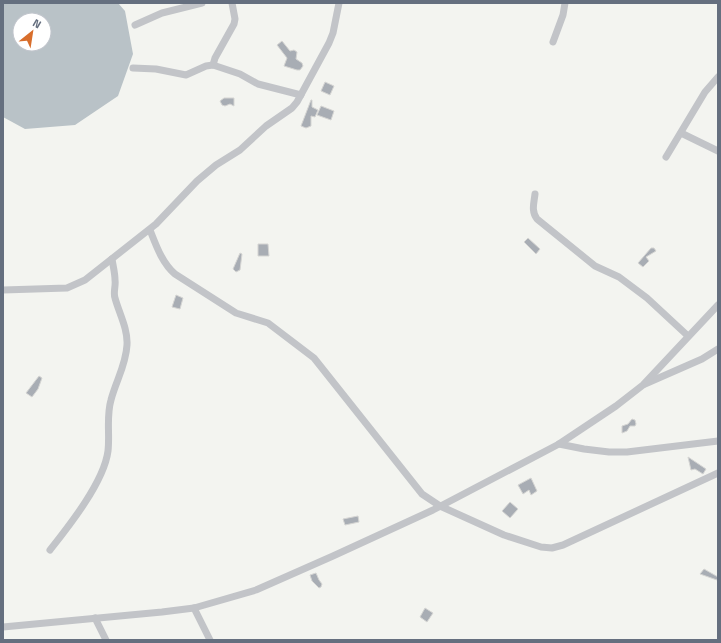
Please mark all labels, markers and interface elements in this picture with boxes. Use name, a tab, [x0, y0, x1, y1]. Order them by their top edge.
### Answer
north arrow	[12, 12, 52, 52]
text: N	[30, 15, 44, 32]

